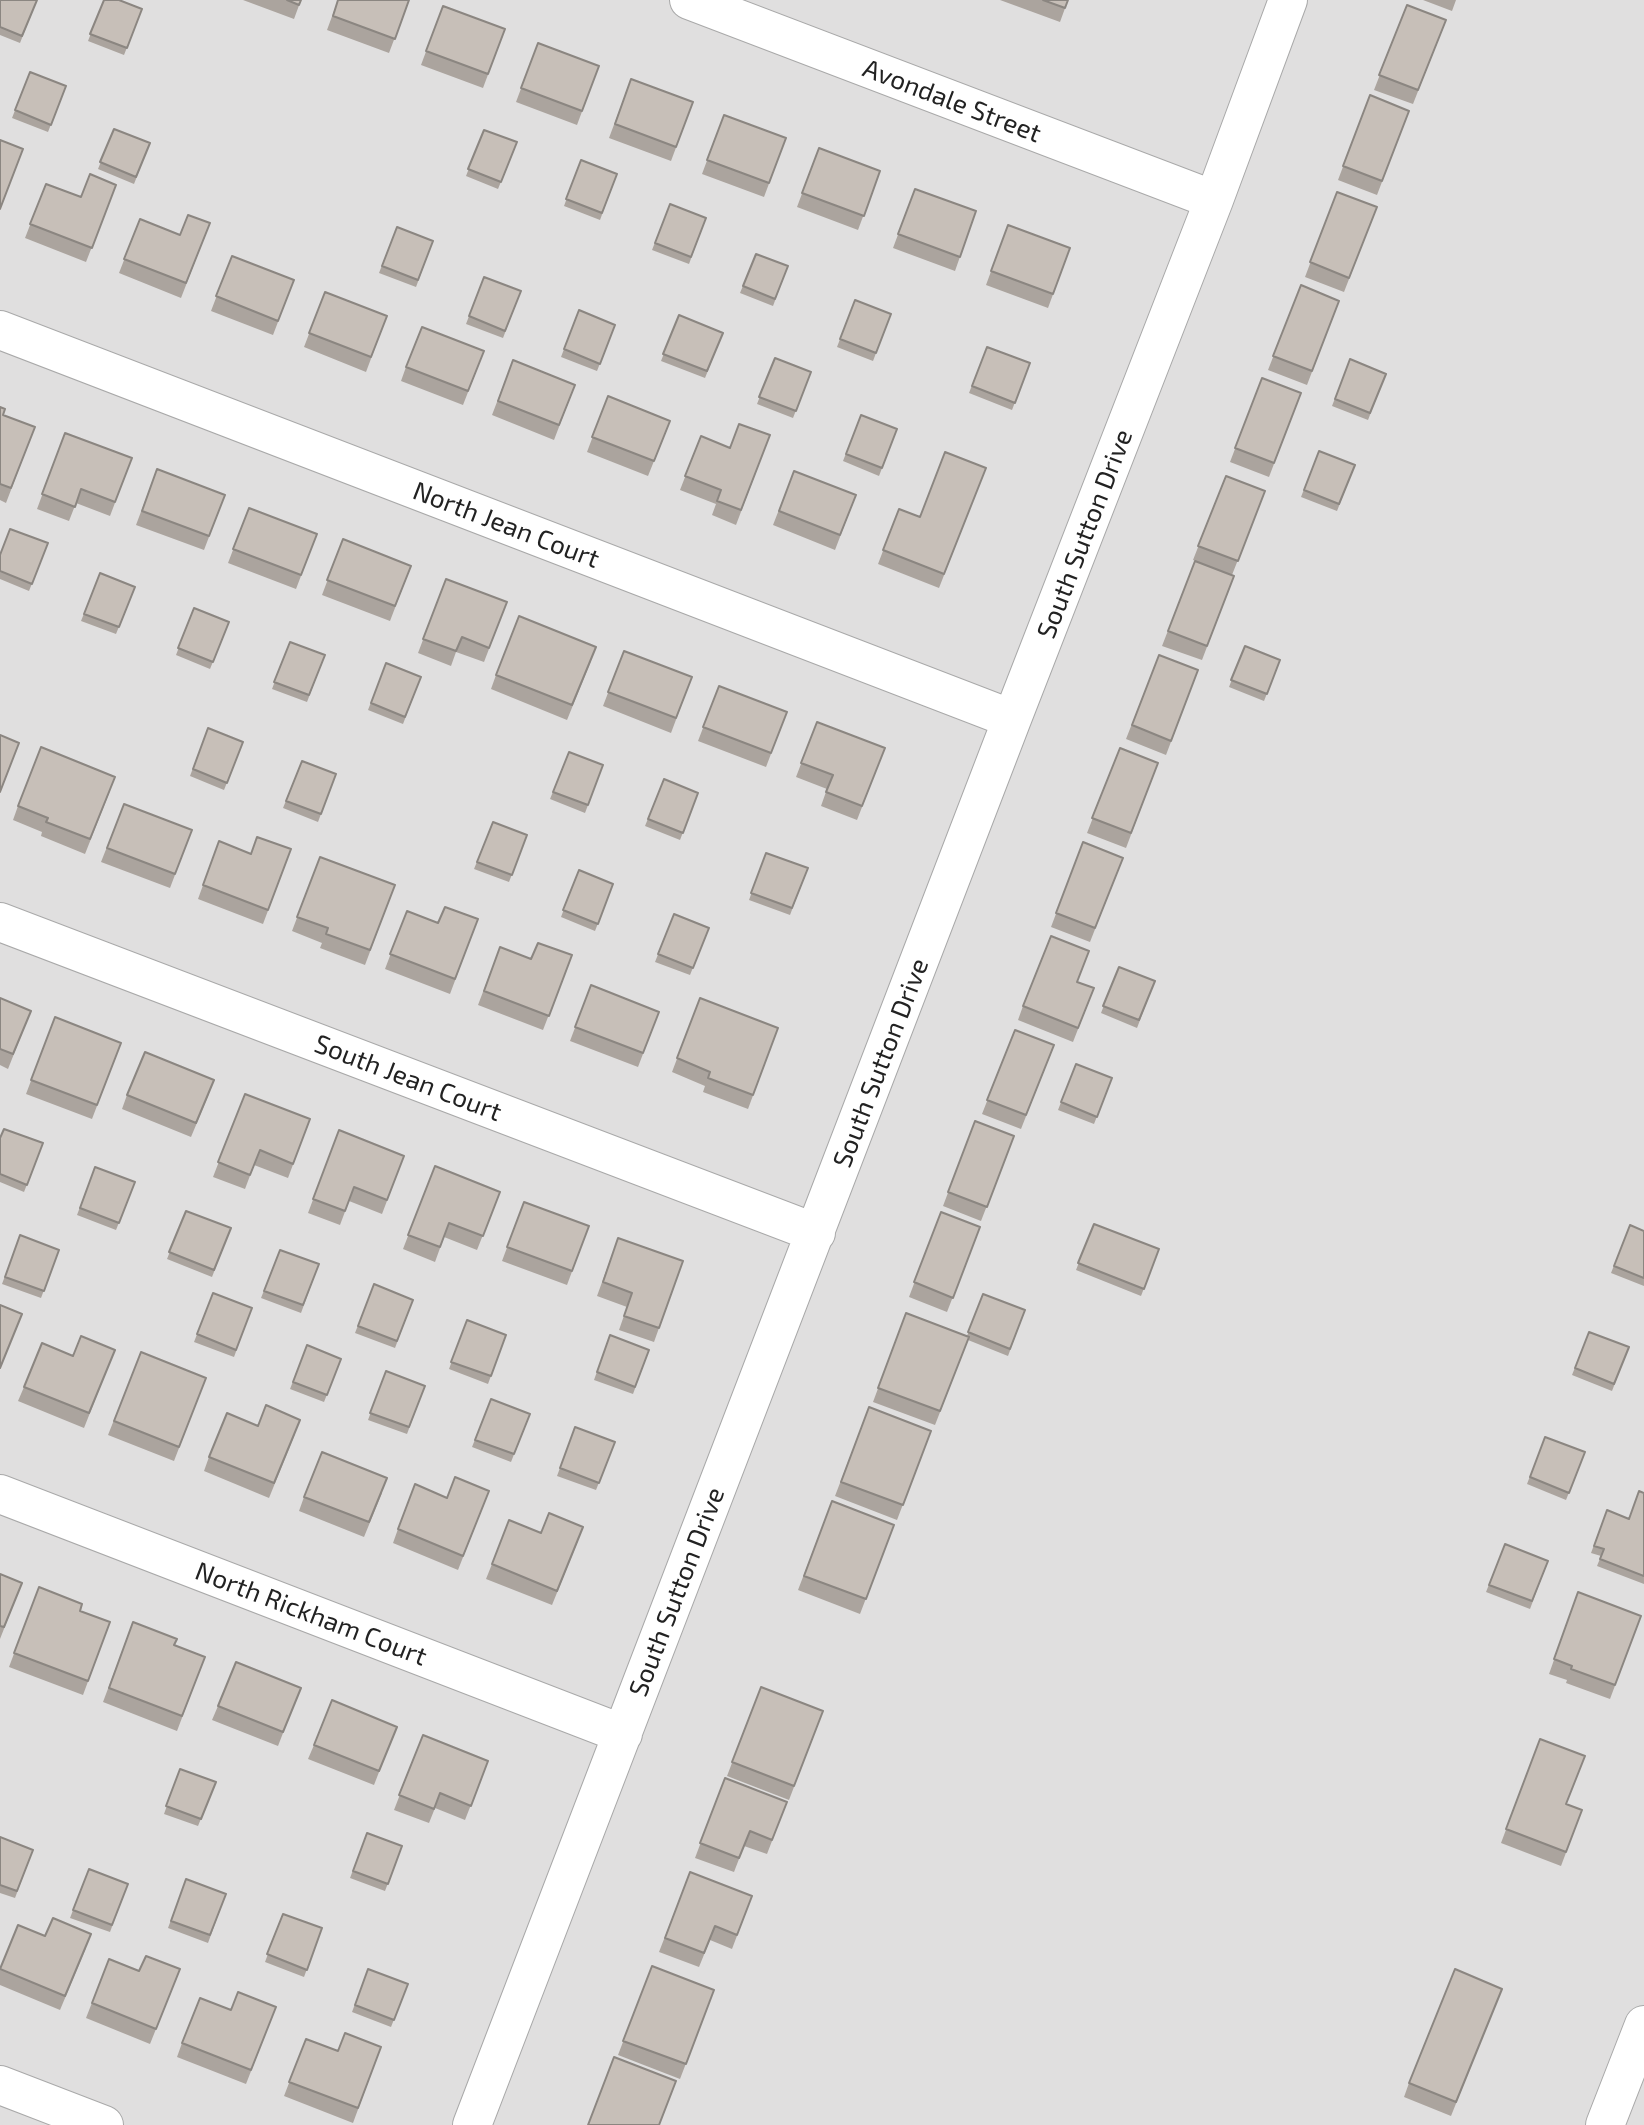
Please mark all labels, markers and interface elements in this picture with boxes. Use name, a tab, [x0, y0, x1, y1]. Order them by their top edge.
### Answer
street label: Avondale Street	[859, 53, 1045, 149]
street label: South Sutton Drive	[1031, 425, 1139, 643]
street label: North Jean Court	[408, 475, 604, 575]
street label: South Sutton Drive	[827, 954, 935, 1172]
street label: South Jean Court	[310, 1028, 506, 1128]
street label: South Sutton Drive	[623, 1483, 731, 1701]
street label: North Rickham Court	[191, 1555, 431, 1673]

